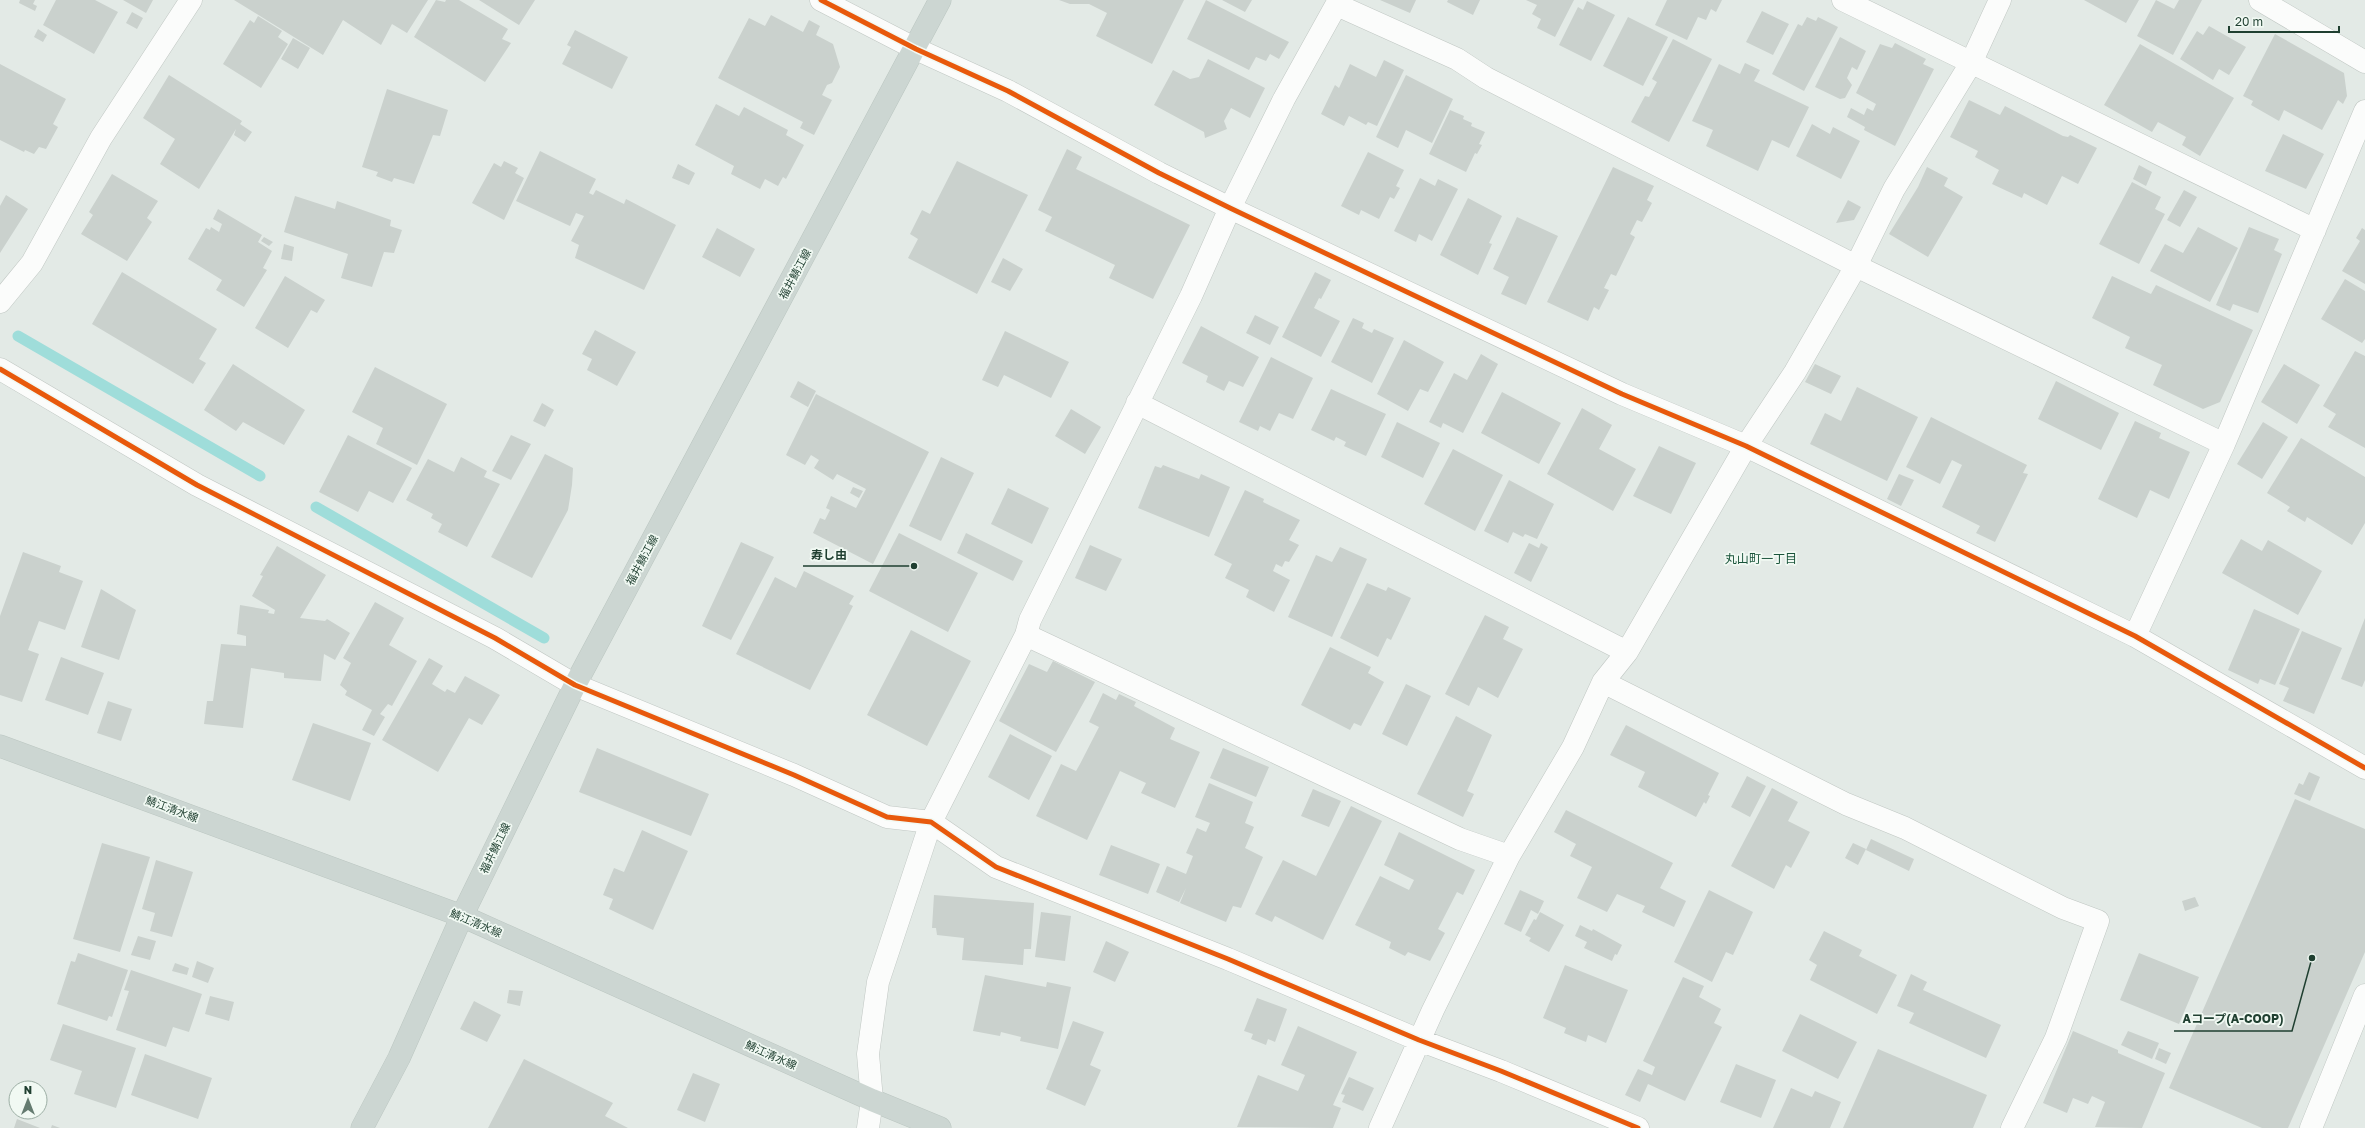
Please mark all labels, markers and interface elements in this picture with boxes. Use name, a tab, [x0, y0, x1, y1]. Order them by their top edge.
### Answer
scale bar	[2229, 8, 2339, 34]
text: 20 m	[2235, 14, 2263, 29]
street label: 福井鯖江線	[776, 246, 813, 301]
street label: 福井鯖江線	[623, 532, 660, 587]
callout: 寿し由	[803, 542, 855, 566]
text: 寿し由	[811, 547, 847, 562]
district label: 丸山町一丁目	[1725, 551, 1797, 566]
street label: 鯖江清水線	[144, 793, 200, 824]
street label: 福井鯖江線	[477, 820, 512, 875]
street label: 鯖江清水線	[448, 906, 504, 939]
callout: Aコープ(A-COOP)	[2174, 1007, 2292, 1031]
text: Aコープ(A-COOP)	[2182, 1011, 2284, 1026]
street label: 鯖江清水線	[743, 1037, 799, 1072]
north arrow	[8, 1080, 48, 1120]
text: N	[24, 1083, 32, 1096]

